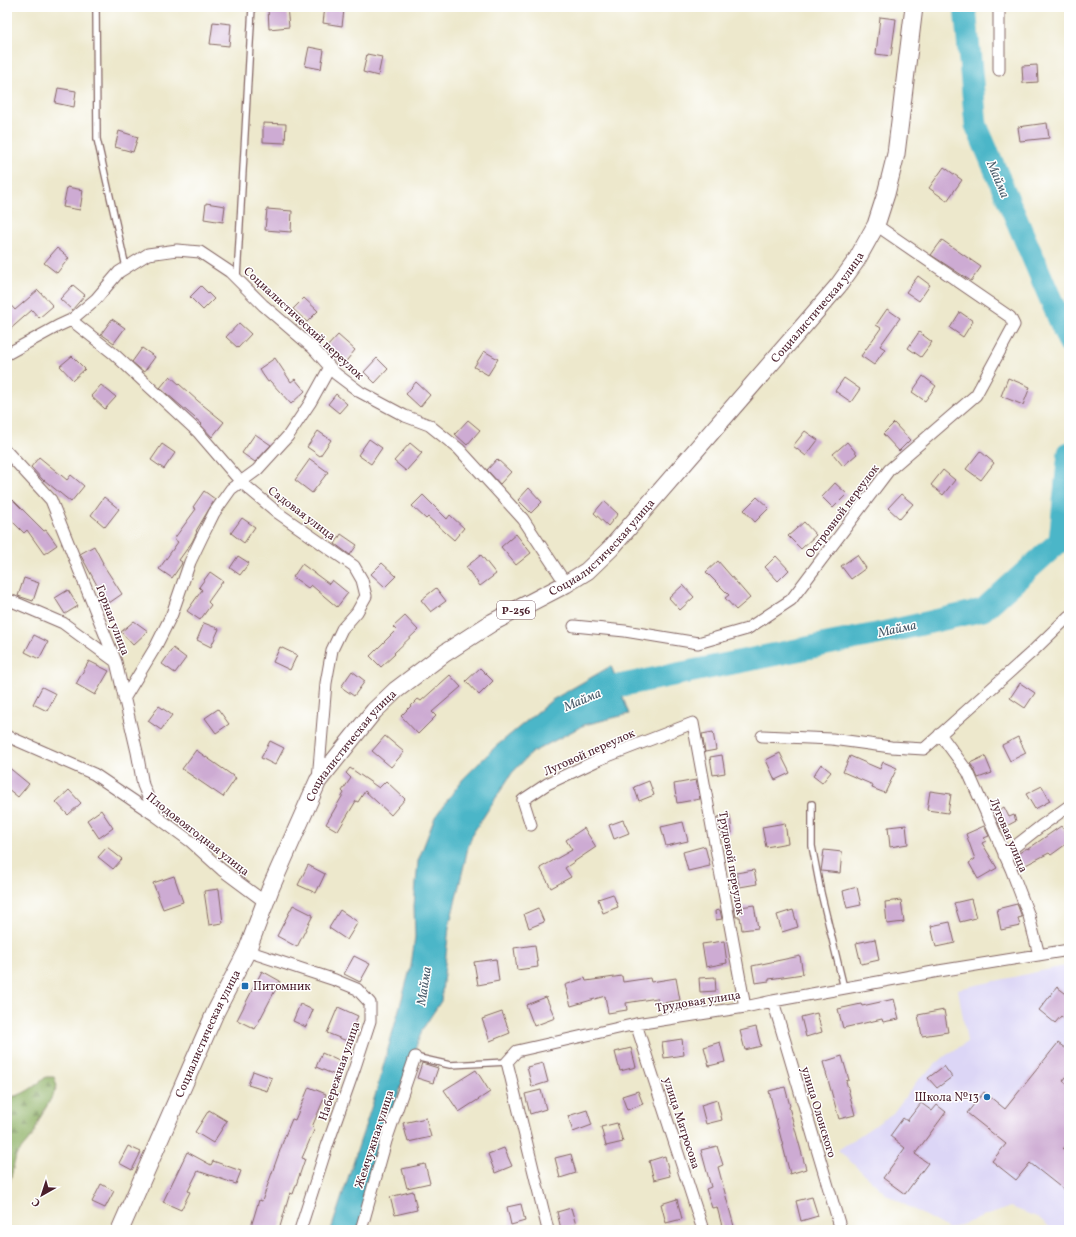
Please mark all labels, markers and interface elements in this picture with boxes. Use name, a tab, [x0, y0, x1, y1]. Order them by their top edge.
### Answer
water label: Майма	[981, 157, 1013, 201]
street label: Социалистическая улица	[768, 249, 868, 367]
street label: Социалистический переулок	[240, 264, 367, 384]
street label: Островной переулок	[802, 461, 884, 562]
street label: Садовая улица	[264, 483, 338, 544]
street label: Социалистическая улица	[546, 496, 659, 601]
street label: Горная улица	[91, 583, 133, 658]
road number: Р-256	[497, 601, 535, 619]
water label: Майма	[876, 617, 918, 643]
water label: Майма	[560, 685, 604, 717]
street label: Социалистическая улица	[303, 687, 401, 804]
street label: Луговой переулок	[541, 725, 638, 780]
street label: Плодовоягодная улица	[142, 789, 252, 880]
street label: Луговая улица	[985, 796, 1031, 875]
street label: Трудовой переулок	[714, 810, 748, 917]
water label: Майма	[413, 966, 437, 1008]
street label: Социалистическая улица	[172, 967, 245, 1100]
place label: Питомник	[253, 979, 311, 995]
marker: Питомник	[240, 981, 250, 991]
street label: Трудовая улица	[654, 987, 742, 1017]
street label: Набережная улица	[315, 1019, 364, 1123]
street label: улица Олонского	[797, 1065, 839, 1160]
street label: улица Матросова	[659, 1075, 703, 1171]
street label: Жемчужная улица	[352, 1088, 398, 1190]
place label: Школа №13	[915, 1090, 979, 1106]
marker: Школа №13	[982, 1092, 992, 1102]
north arrow	[22, 1175, 62, 1215]
text: С	[29, 1194, 44, 1210]

